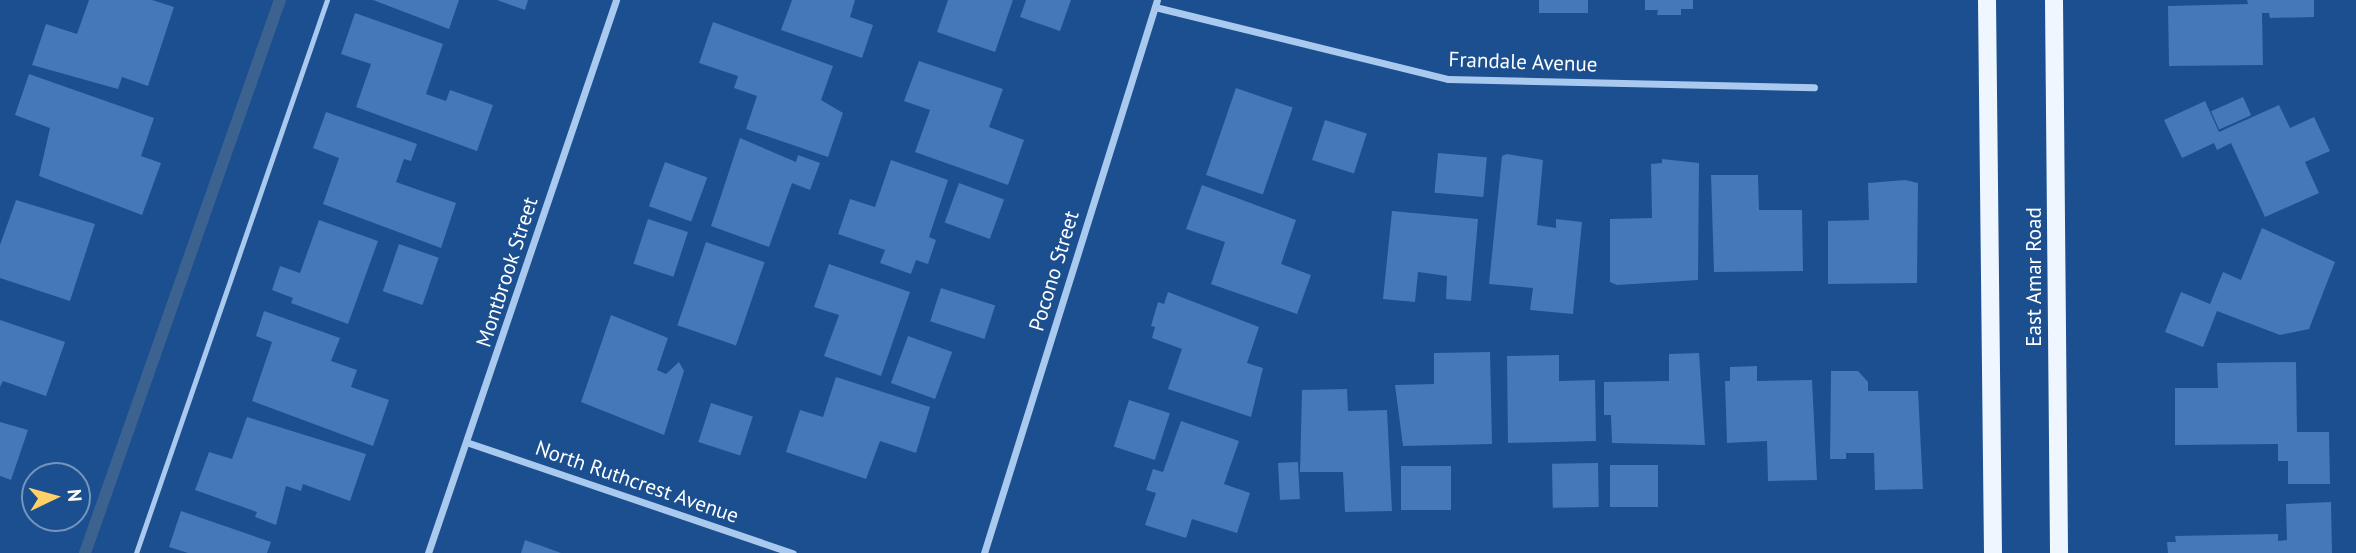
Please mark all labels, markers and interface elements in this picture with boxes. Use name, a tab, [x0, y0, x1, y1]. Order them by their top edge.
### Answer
street label: Frandale Avenue	[1448, 47, 1598, 77]
street label: Montbrook Street	[471, 194, 543, 350]
street label: East Amar Road	[2021, 207, 2047, 347]
street label: Pocono Street	[1024, 208, 1084, 334]
street label: North Ruthcrest Avenue	[532, 435, 742, 529]
north arrow	[21, 462, 91, 532]
text: N	[62, 488, 87, 503]

